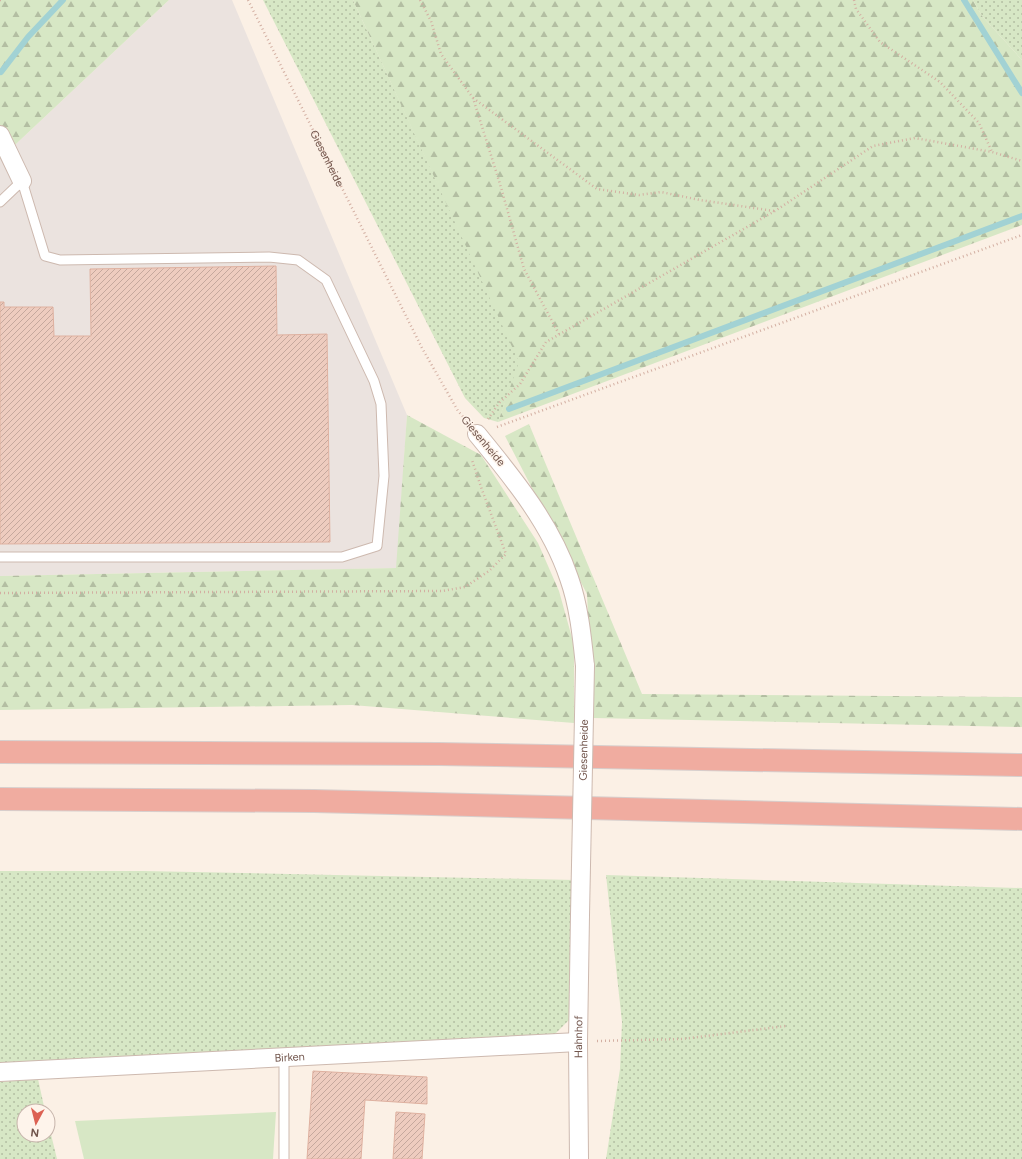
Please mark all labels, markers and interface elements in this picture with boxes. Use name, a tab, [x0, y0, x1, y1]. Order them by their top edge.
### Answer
street label: Giesenheide	[308, 128, 347, 189]
street label: Giesenheide	[458, 413, 508, 469]
street label: Giesenheide	[576, 719, 590, 781]
street label: Hahnhof	[571, 1015, 585, 1058]
street label: Birken	[274, 1050, 305, 1064]
north arrow	[16, 1103, 56, 1143]
text: N	[30, 1125, 40, 1139]

